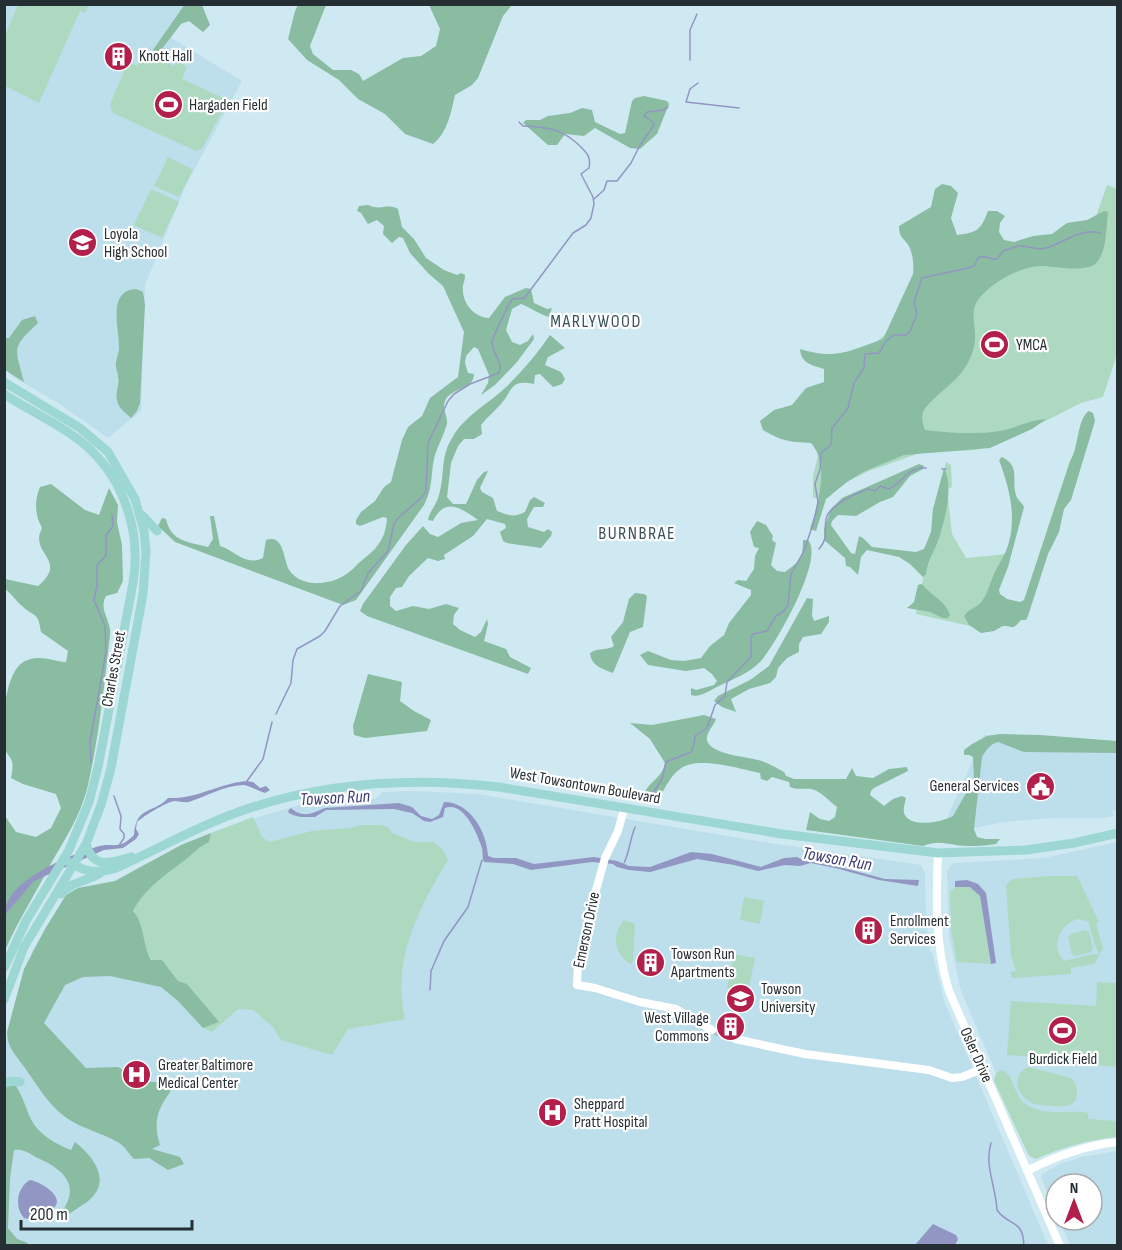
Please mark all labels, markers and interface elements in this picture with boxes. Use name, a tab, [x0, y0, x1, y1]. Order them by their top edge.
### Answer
building icon: Knott Hall	[102, 40, 134, 72]
place label: Knott Hall	[139, 47, 192, 66]
sports icon: Hargaden Field	[152, 89, 184, 121]
place label: Hargaden Field	[189, 96, 268, 115]
place label: Loyola High School	[104, 225, 167, 262]
school or university icon: Loyola High School	[67, 227, 99, 259]
district label: MARLYWOOD	[550, 311, 642, 332]
sports icon: YMCA	[979, 329, 1011, 361]
place label: YMCA	[1016, 336, 1047, 355]
district label: BURNBRAE	[598, 523, 676, 544]
street label: Charles Street	[98, 629, 130, 708]
street label: West Towsontown Boulevard	[508, 763, 662, 809]
public building icon: General Services	[1024, 770, 1056, 802]
place label: General Services	[930, 777, 1019, 796]
water label: Towson Run	[299, 786, 371, 810]
water label: Towson Run	[801, 843, 874, 876]
street label: Emerson Drive	[570, 890, 604, 970]
place label: Enrollment Services	[890, 912, 949, 949]
building icon: Enrollment Services	[853, 914, 885, 946]
place label: Towson Run Apartments	[670, 945, 735, 982]
building icon: Towson Run Apartments	[634, 947, 666, 979]
place label: Towson University	[761, 980, 815, 1017]
school or university icon: Towson University	[724, 982, 756, 1014]
place label: West Village Commons	[644, 1009, 709, 1046]
building icon: West Village Commons	[714, 1011, 746, 1043]
sports icon: Burdick Field	[1047, 1015, 1079, 1047]
street label: Osler Drive	[956, 1025, 996, 1085]
place label: Burdick Field	[1029, 1050, 1097, 1069]
place label: Greater Baltimore Medical Center	[158, 1056, 253, 1093]
hospital icon: Greater Baltimore Medical Center	[121, 1058, 153, 1090]
place label: Sheppard Pratt Hospital	[574, 1095, 648, 1132]
hospital icon: Sheppard Pratt Hospital	[537, 1097, 569, 1129]
north arrow	[1044, 1172, 1104, 1232]
text: N	[1070, 1179, 1078, 1198]
scale bar	[21, 1193, 192, 1231]
text: 200 m	[30, 1204, 68, 1225]

